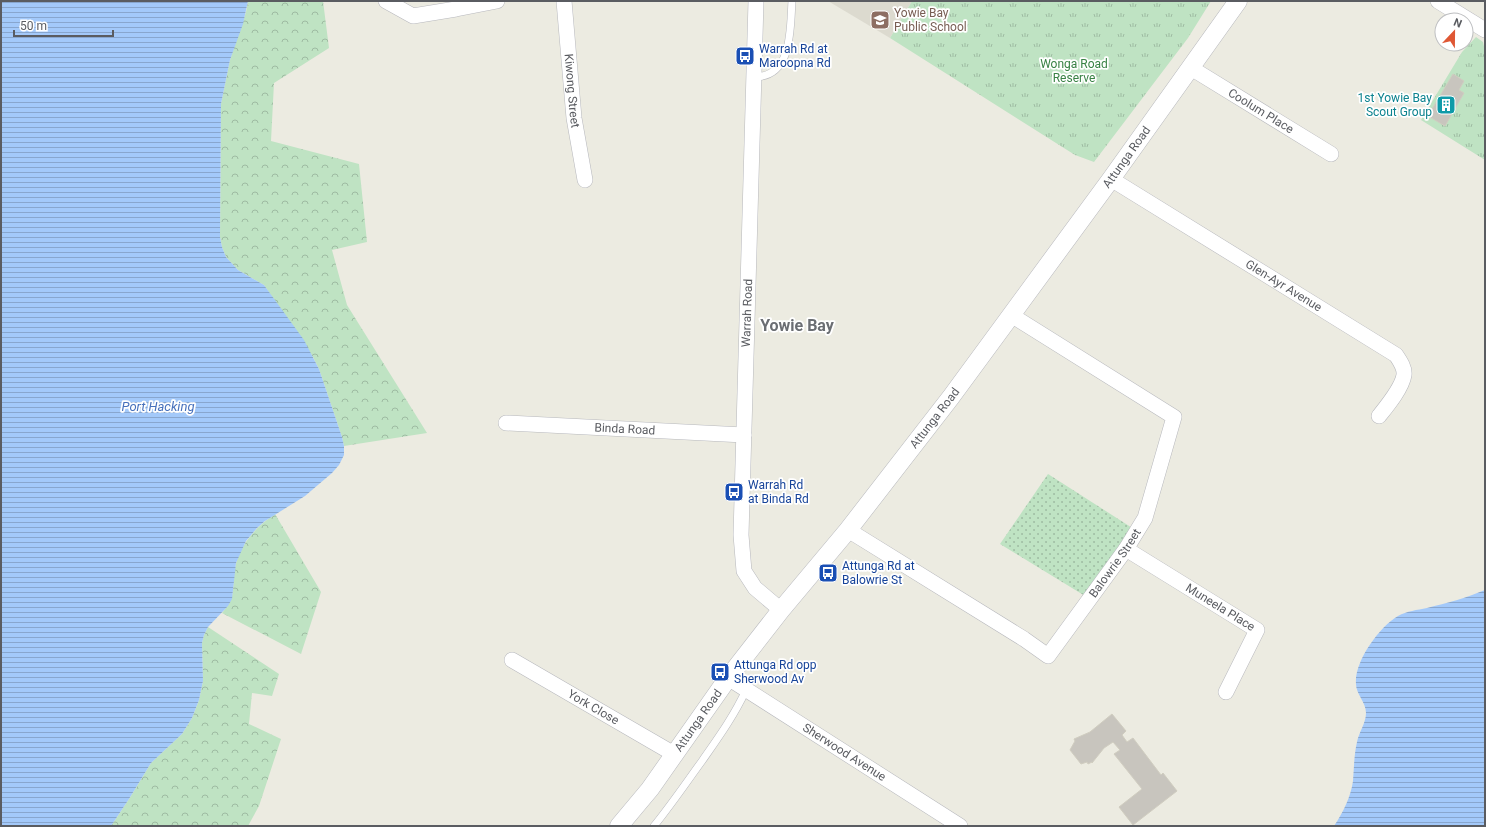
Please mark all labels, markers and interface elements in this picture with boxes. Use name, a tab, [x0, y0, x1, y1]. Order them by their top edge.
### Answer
place label: Yowie Bay Public School	[894, 6, 967, 34]
school or university icon: Yowie Bay Public School	[869, 9, 891, 31]
scale bar	[14, 12, 113, 38]
north arrow	[1434, 12, 1474, 52]
text: N	[1452, 16, 1464, 31]
text: 50 m	[20, 19, 47, 33]
place label: Warrah Rd at Maroopna Rd	[759, 42, 831, 70]
bus stop icon: Warrah Rd at Maroopna Rd	[734, 45, 756, 67]
street label: Kiwong Street	[562, 53, 583, 129]
park label: Wonga Road Reserve	[1040, 57, 1108, 85]
street label: Coolum Place	[1226, 86, 1296, 136]
place label: 1st Yowie Bay Scout Group	[1358, 91, 1432, 119]
building icon: 1st Yowie Bay Scout Group	[1435, 94, 1457, 116]
street label: Attunga Road	[1100, 123, 1153, 191]
street label: Glen-Ayr Avenue	[1243, 257, 1324, 314]
street label: Warrah Road	[739, 279, 755, 347]
district label: Yowie Bay	[760, 316, 835, 335]
street label: Attunga Road	[907, 385, 962, 451]
water label: Port Hacking	[122, 399, 194, 414]
street label: Binda Road	[594, 420, 656, 438]
place label: Warrah Rd at Binda Rd	[748, 478, 809, 506]
bus stop icon: Warrah Rd at Binda Rd	[723, 481, 745, 503]
street label: Balowrie Street	[1086, 526, 1144, 600]
place label: Attunga Rd at Balowrie St	[842, 559, 915, 587]
bus stop icon: Attunga Rd at Balowrie St	[817, 562, 839, 584]
street label: Muneela Place	[1183, 581, 1258, 634]
place label: Attunga Rd opp Sherwood Av	[734, 658, 817, 686]
bus stop icon: Attunga Rd opp Sherwood Av	[709, 661, 731, 683]
street label: York Close	[565, 687, 621, 728]
street label: Attunga Road	[672, 687, 725, 754]
street label: Sherwood Avenue	[800, 720, 889, 784]

